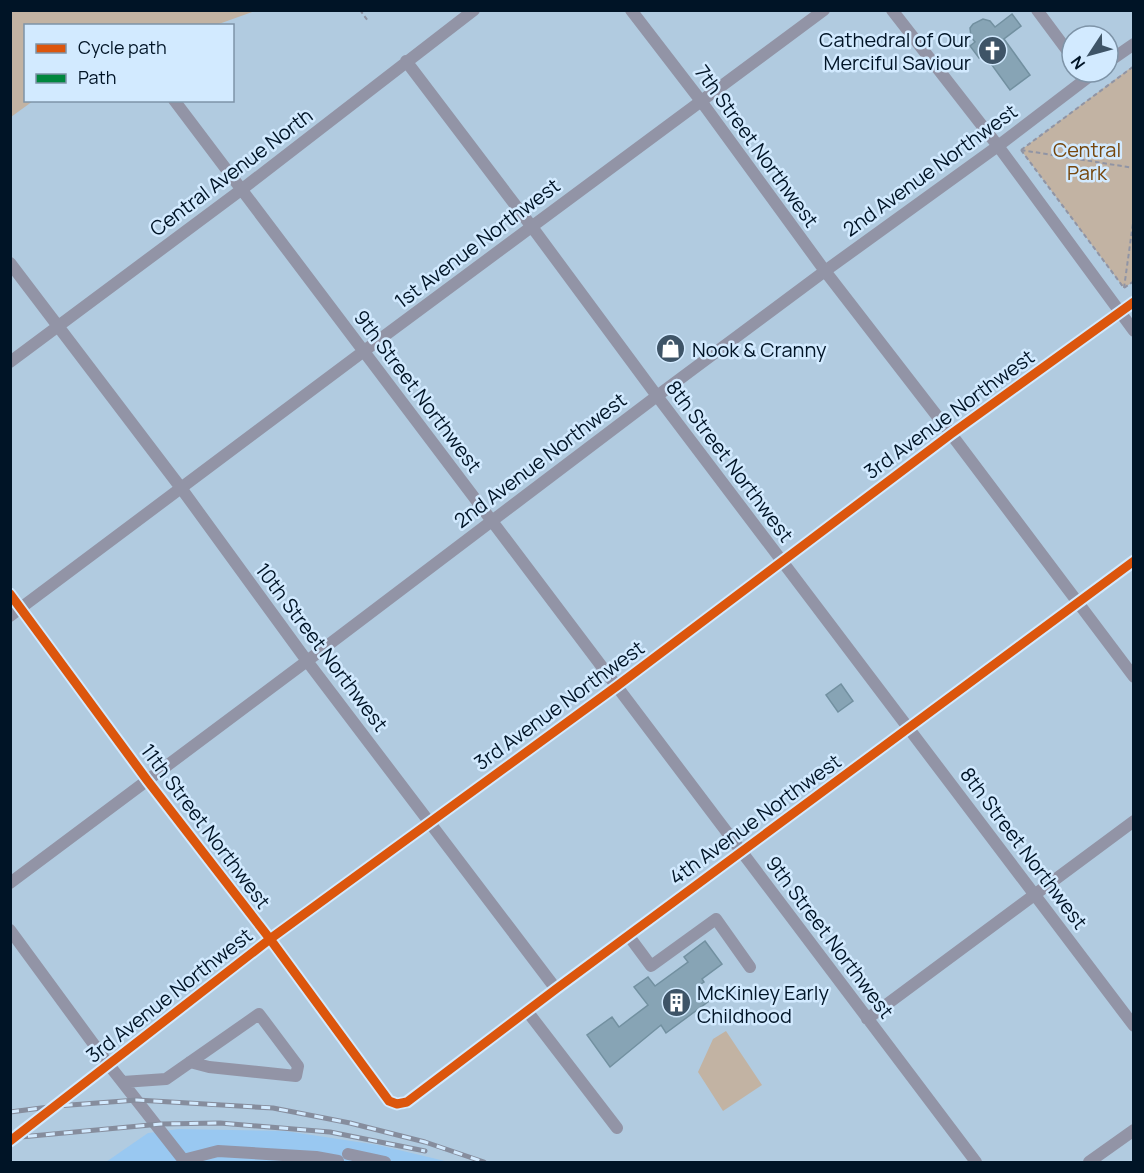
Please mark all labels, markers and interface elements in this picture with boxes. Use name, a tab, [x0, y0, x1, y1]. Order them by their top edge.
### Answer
legend	[24, 24, 234, 102]
north arrow	[1060, 24, 1120, 84]
place label: Cathedral of Our Merciful Saviour	[819, 26, 971, 76]
church icon: Cathedral of Our Merciful Saviour	[976, 34, 1008, 66]
text: Cycle path	[78, 35, 167, 59]
text: N	[1066, 52, 1090, 74]
street label: 7th Street Northwest	[689, 59, 825, 233]
text: Path	[78, 65, 116, 89]
street label: 2nd Avenue Northwest	[837, 98, 1023, 242]
street label: Central Avenue North	[144, 102, 318, 242]
park label: Central Park	[1053, 136, 1121, 186]
street label: 1st Avenue Northwest	[389, 172, 565, 314]
street label: 9th Street Northwest	[348, 304, 488, 478]
shop icon: Nook & Cranny	[655, 333, 687, 365]
place label: Nook & Cranny	[692, 336, 827, 363]
street label: 3rd Avenue Northwest	[858, 343, 1040, 485]
street label: 8th Street Northwest	[660, 375, 800, 547]
street label: 2nd Avenue Northwest	[448, 386, 632, 534]
street label: 10th Street Northwest	[250, 557, 394, 737]
street label: 3rd Avenue Northwest	[468, 634, 650, 776]
street label: 11th Street Northwest	[135, 738, 277, 914]
street label: 4th Avenue Northwest	[664, 748, 846, 890]
street label: 8th Street Northwest	[954, 762, 1094, 934]
street label: 9th Street Northwest	[760, 850, 900, 1024]
street label: 3rd Avenue Northwest	[80, 922, 258, 1068]
place label: McKinley Early Childhood	[697, 979, 829, 1029]
building icon: McKinley Early Childhood	[660, 987, 692, 1019]

